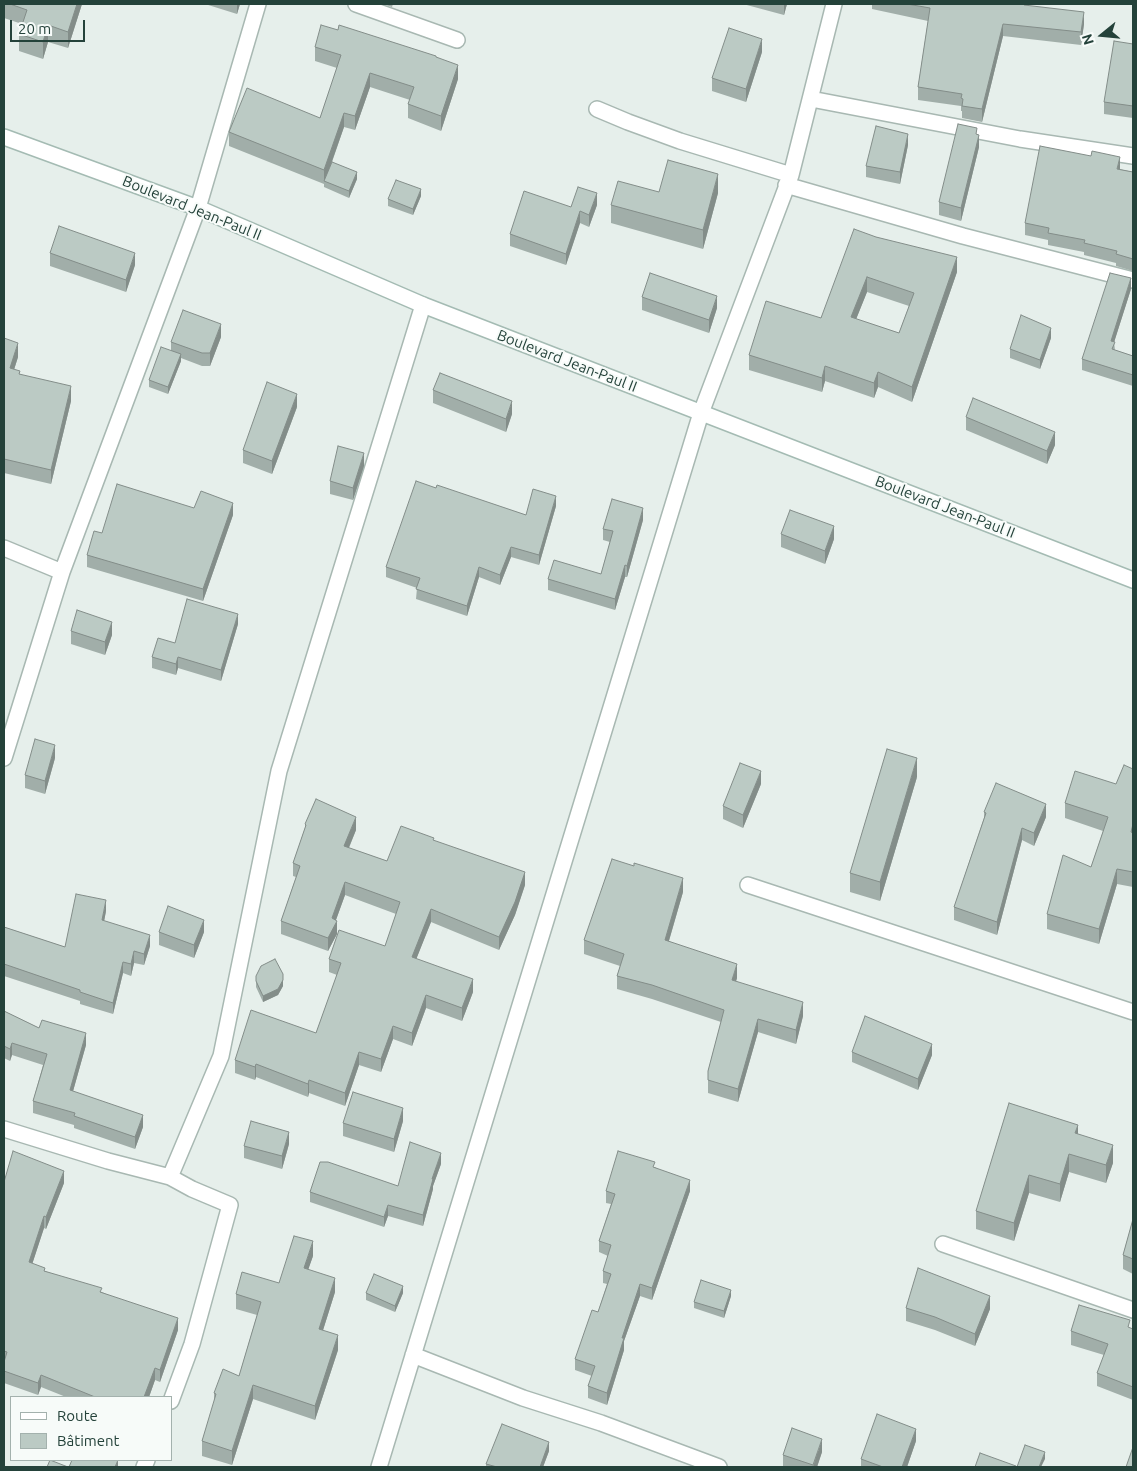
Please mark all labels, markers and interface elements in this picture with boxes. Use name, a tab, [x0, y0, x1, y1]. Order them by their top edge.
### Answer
scale bar	[12, 10, 88, 42]
north arrow	[1077, 10, 1127, 60]
text: 20 m	[18, 20, 51, 37]
text: N	[1078, 32, 1097, 47]
street label: Boulevard Jean-Paul II	[120, 172, 264, 244]
street label: Boulevard Jean-Paul II	[495, 326, 639, 396]
street label: Boulevard Jean-Paul II	[873, 472, 1017, 542]
legend	[10, 1396, 172, 1461]
text: Route	[57, 1407, 98, 1424]
text: Bâtiment	[57, 1432, 119, 1449]

